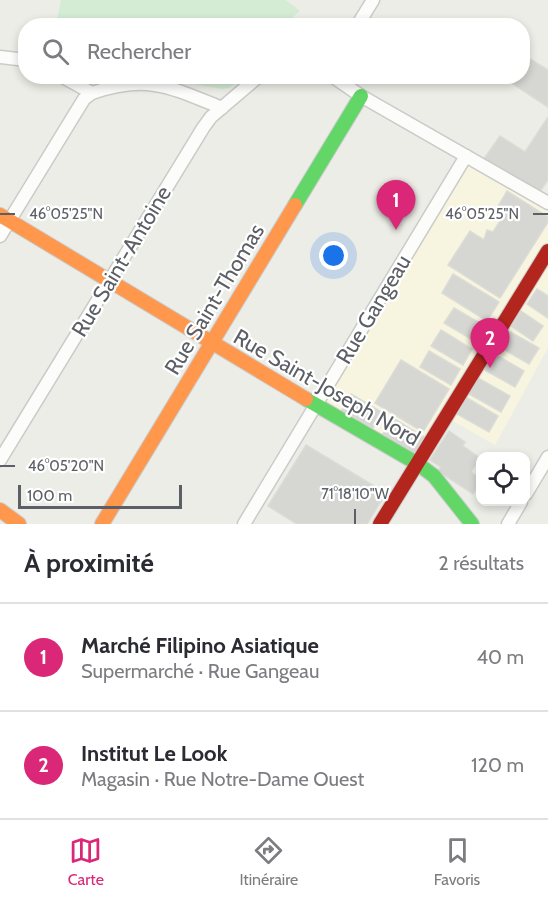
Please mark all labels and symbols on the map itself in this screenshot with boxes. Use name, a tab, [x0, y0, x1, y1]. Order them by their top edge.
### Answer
pin: 1	[376, 180, 416, 230]
street label: Rue Saint-Antoine	[66, 181, 177, 342]
text: 46°05'25"N	[29, 205, 103, 223]
text: 46°05'25"N	[445, 205, 519, 223]
street label: Rue Saint-Thomas	[159, 219, 270, 380]
your location	[319, 241, 348, 270]
street label: Rue Gangeau	[330, 250, 417, 369]
pin: 2	[470, 318, 510, 368]
street label: Rue Saint-Joseph Nord	[229, 323, 425, 452]
text: 46°05'20"N	[28, 457, 104, 475]
scale bar	[18, 482, 182, 510]
text: 71°18'10"W	[321, 485, 390, 503]

